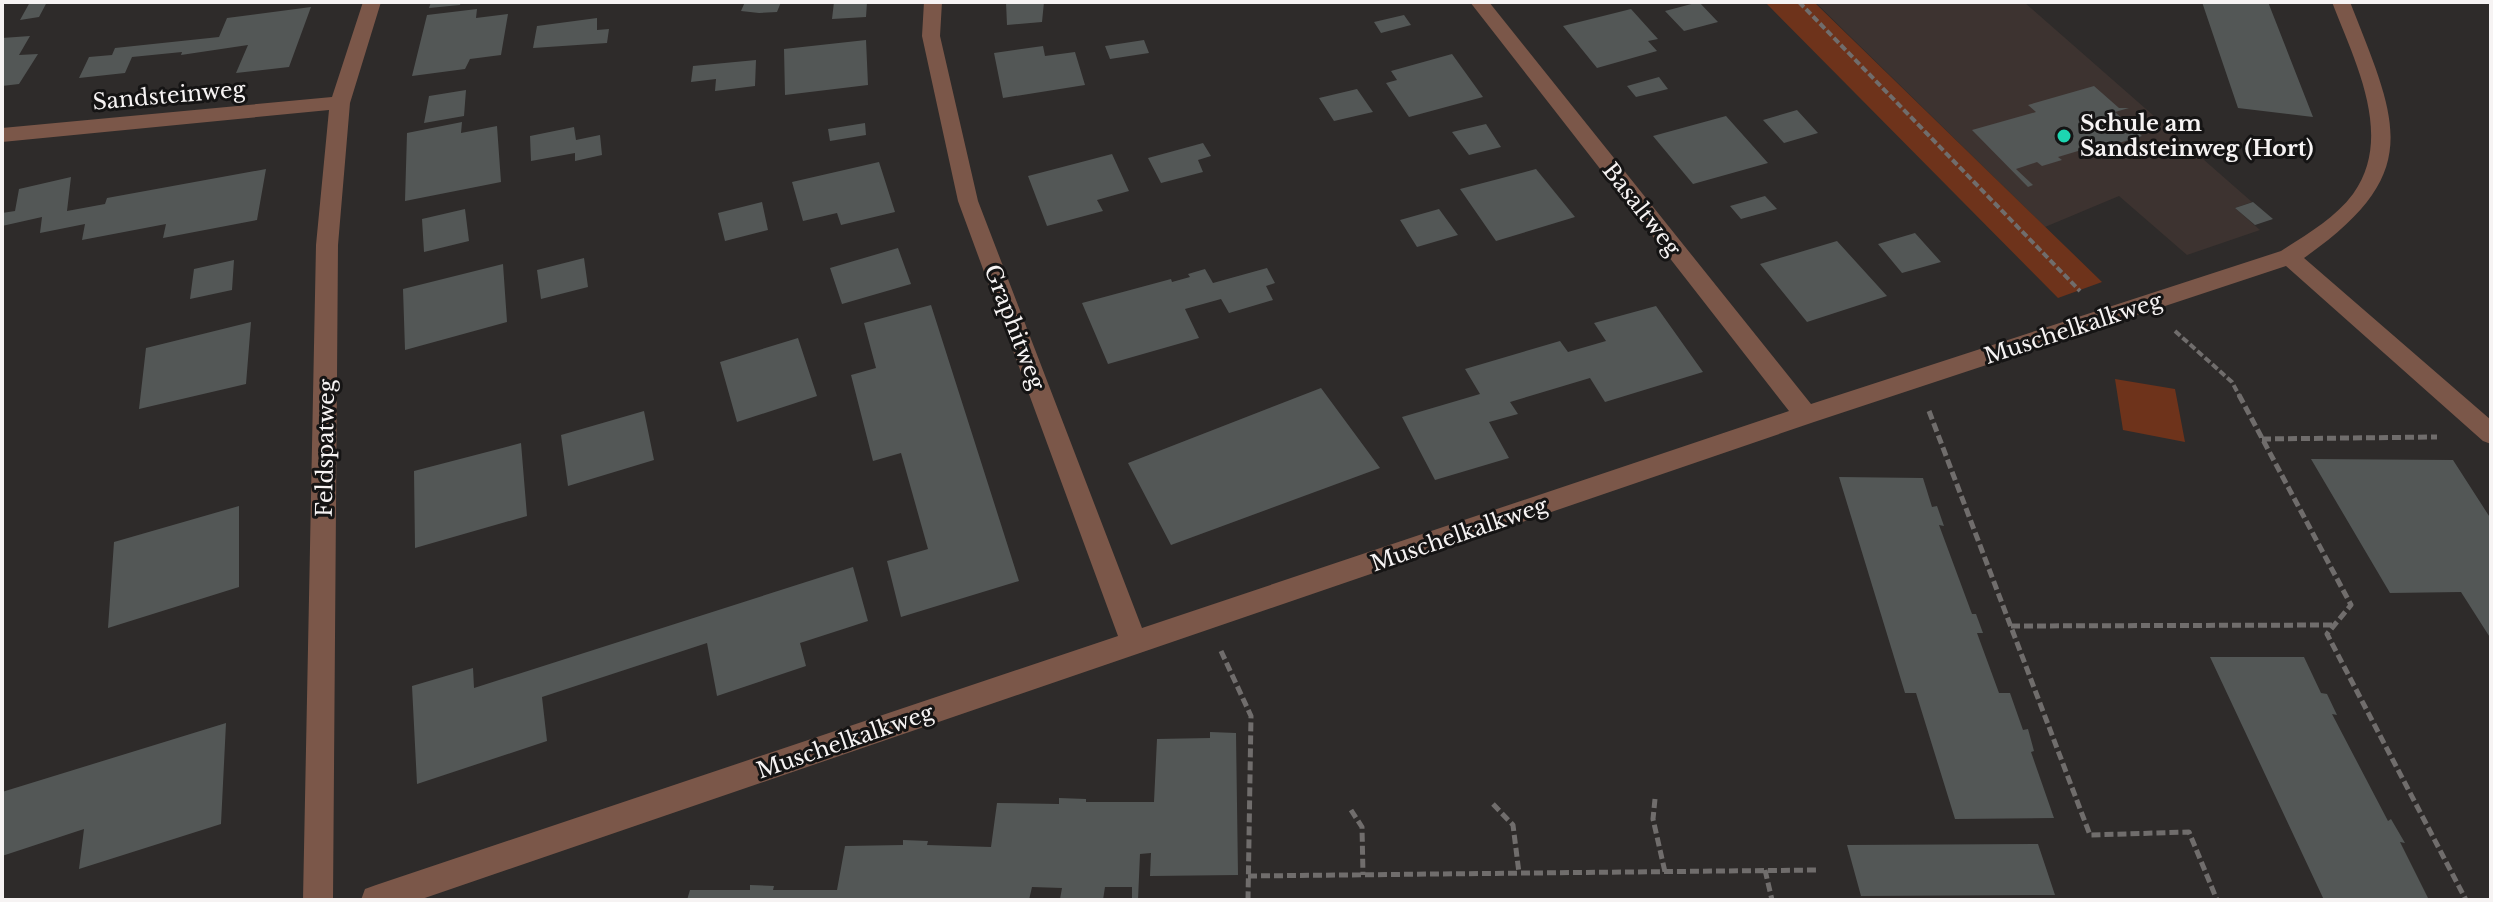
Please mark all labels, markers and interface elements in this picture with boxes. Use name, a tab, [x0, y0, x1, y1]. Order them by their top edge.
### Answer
street label: Sandsteinweg	[91, 75, 248, 116]
place label: Schule am Sandsteinweg (Hort)	[2080, 110, 2314, 162]
marker: Schule am Sandsteinweg (Hort)	[2055, 127, 2073, 145]
street label: Basaltweg	[1597, 157, 1687, 262]
street label: Graphitweg	[978, 261, 1051, 394]
street label: Muschelkalkweg	[1981, 287, 2166, 370]
street label: Feldspatweg	[311, 378, 340, 517]
street label: Muschelkalkweg	[1367, 491, 1552, 577]
street label: Muschelkalkweg	[753, 698, 938, 784]

